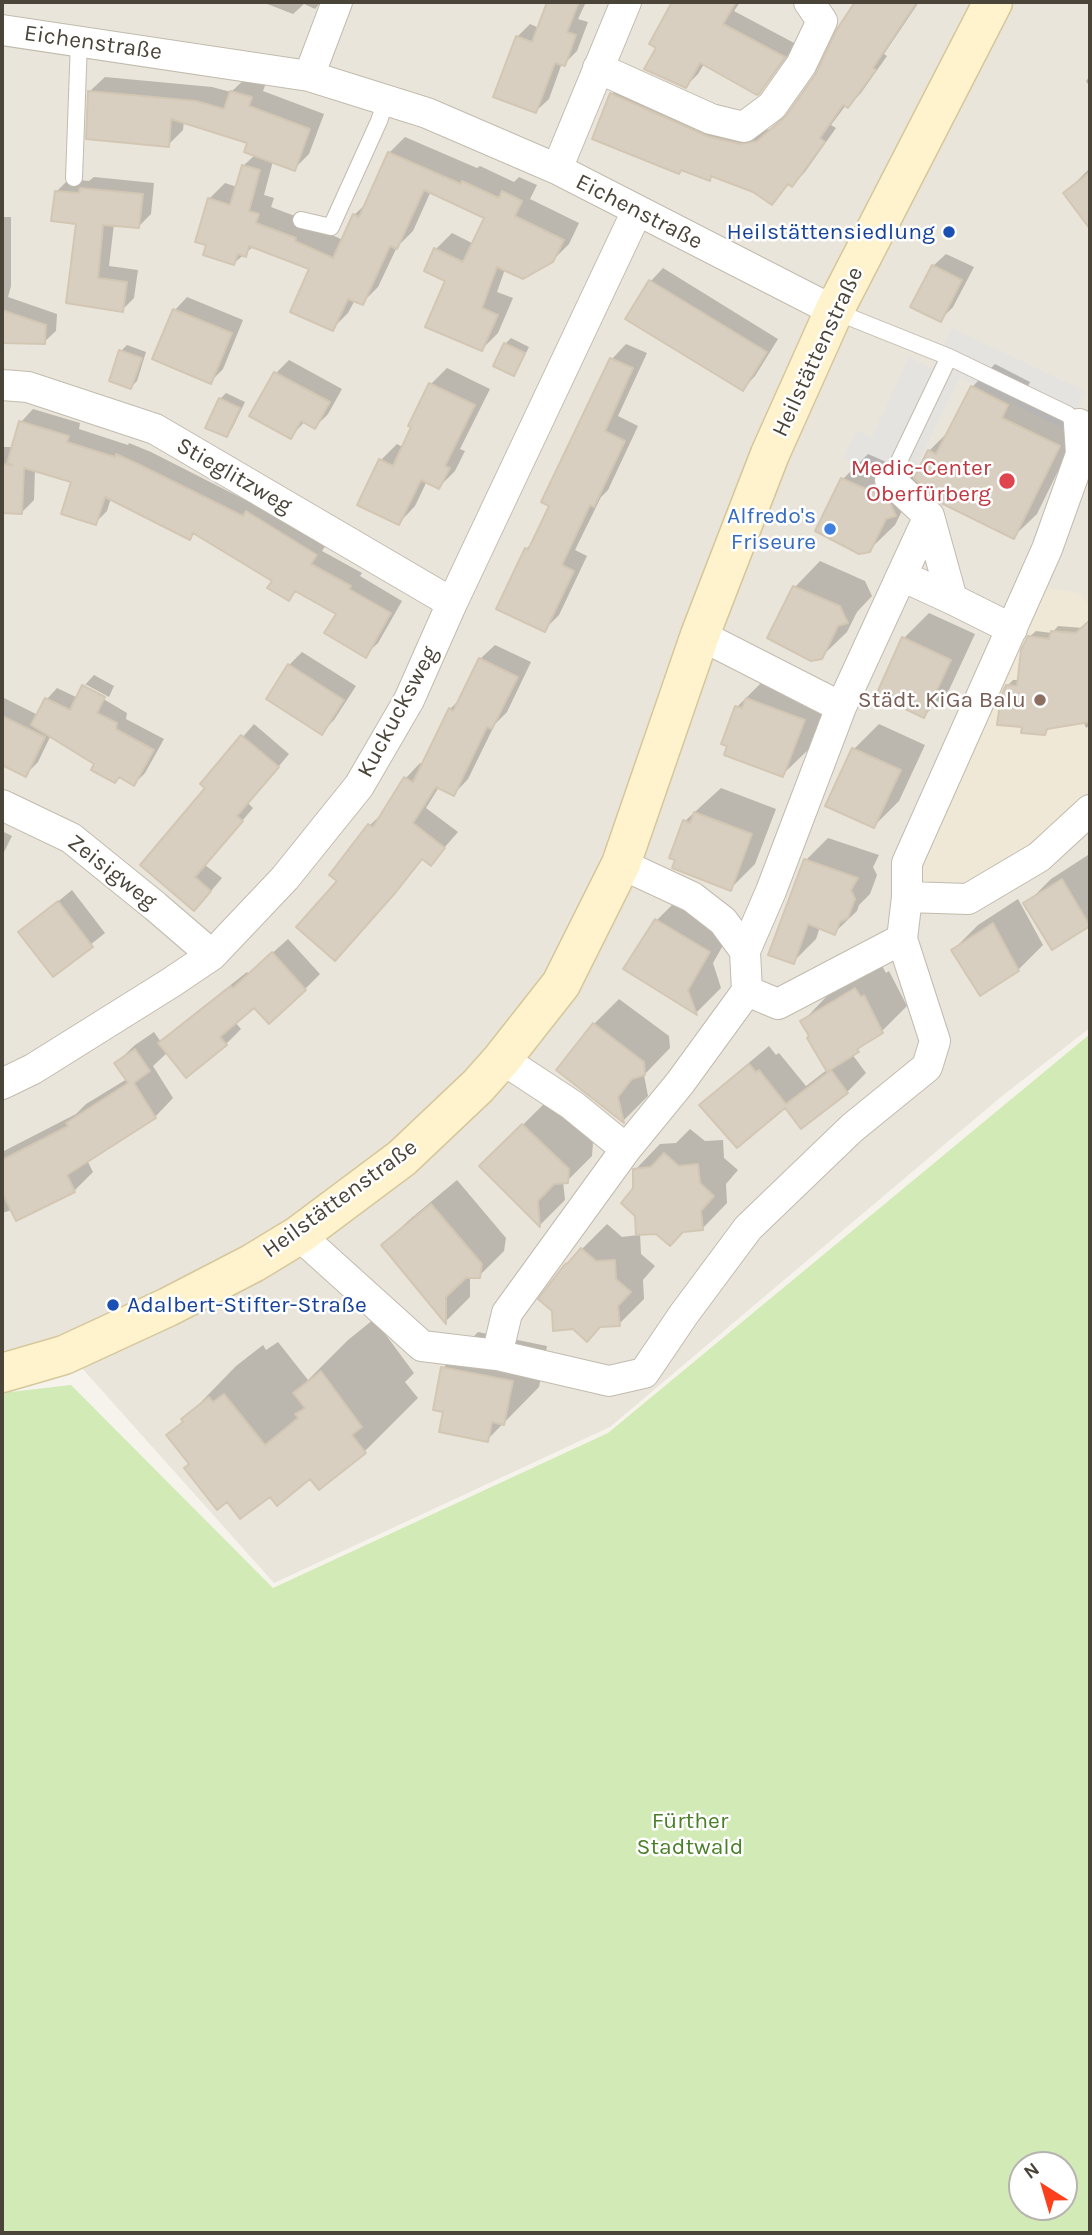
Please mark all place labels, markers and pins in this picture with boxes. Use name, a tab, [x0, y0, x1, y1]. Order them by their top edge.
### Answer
place label: Heilstättensiedlung	[727, 218, 935, 246]
marker: Heilstättensiedlung	[941, 224, 957, 240]
place label: Medic-Center Oberfürberg	[851, 454, 991, 508]
marker: Medic-Center Oberfürberg	[997, 471, 1017, 491]
place label: Alfredo's Friseure	[727, 502, 816, 556]
marker: Alfredo's Friseure	[822, 521, 838, 537]
place label: Städt. KiGa Balu	[858, 686, 1026, 714]
marker: Städt. KiGa Balu	[1032, 692, 1048, 708]
place label: Adalbert-Stifter-Straße	[127, 1291, 367, 1319]
marker: Adalbert-Stifter-Straße	[105, 1297, 121, 1313]

